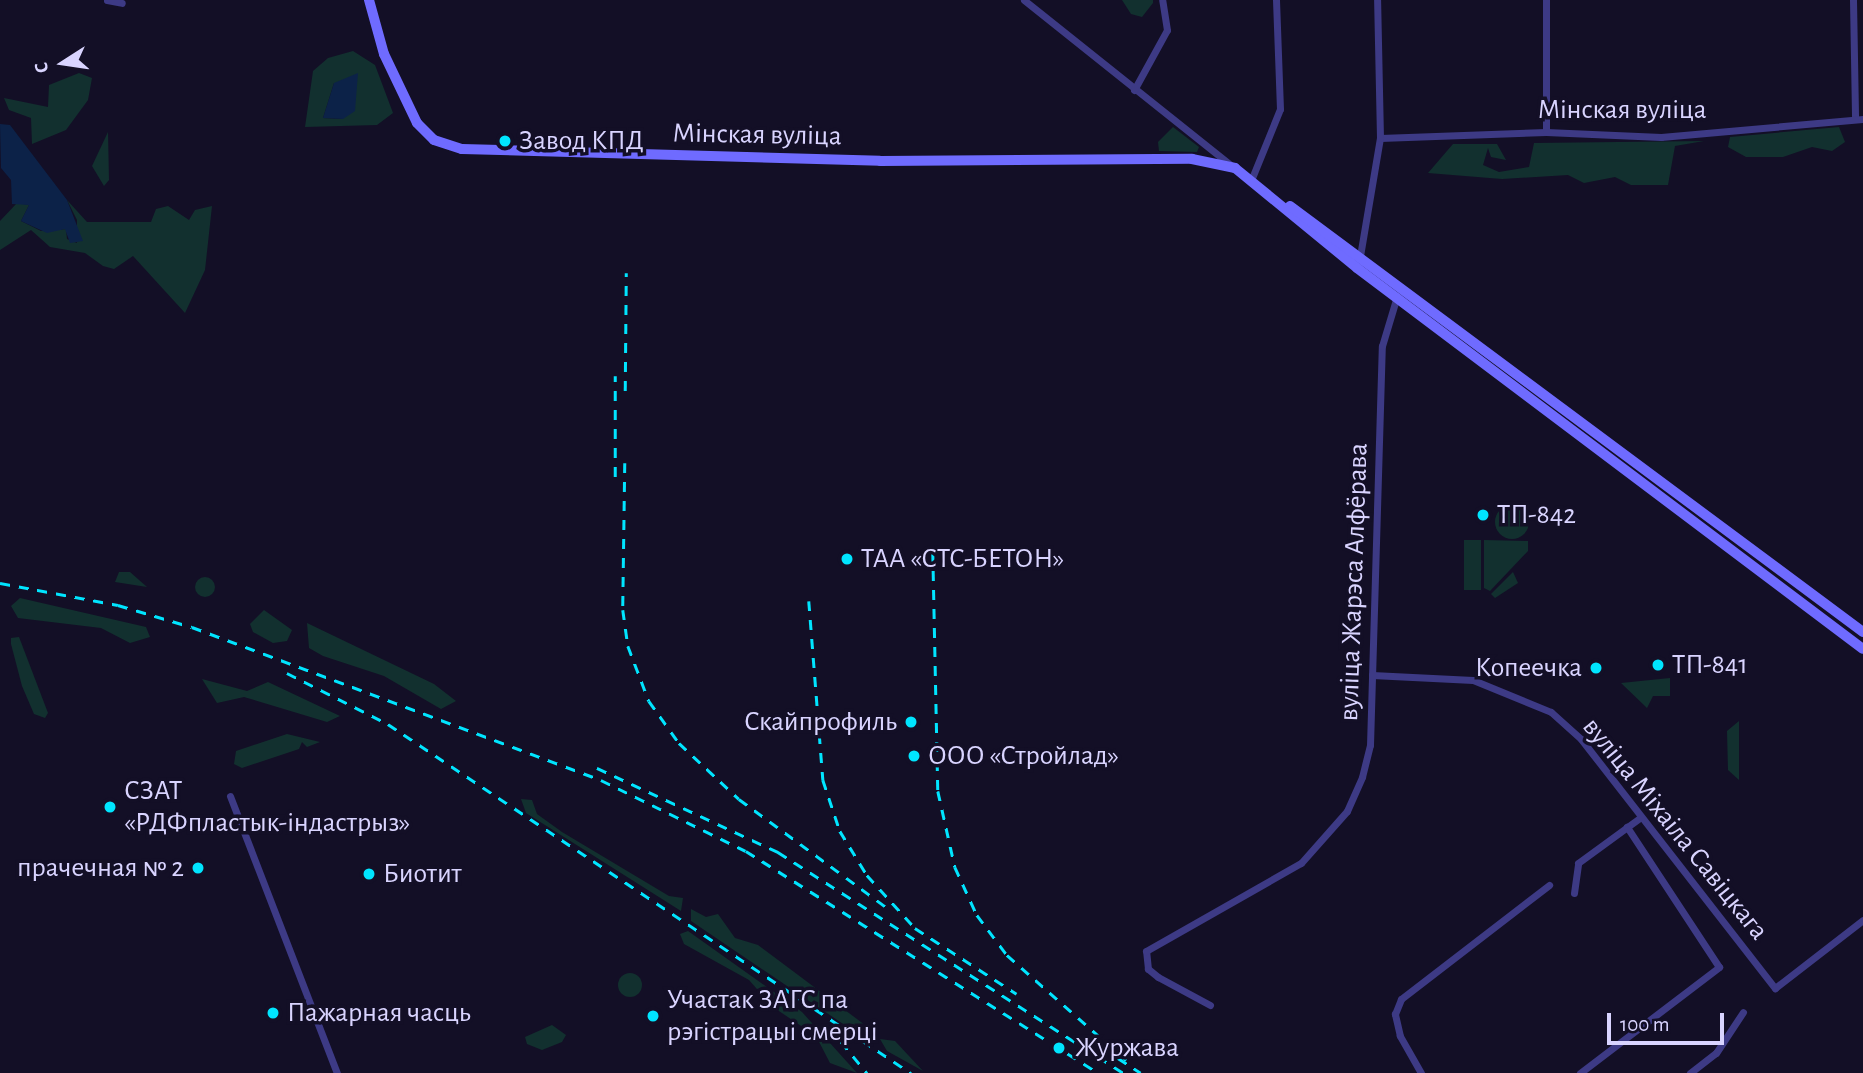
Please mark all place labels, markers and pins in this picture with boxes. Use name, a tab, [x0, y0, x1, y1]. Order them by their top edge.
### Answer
place label: Завод КПД	[519, 124, 644, 158]
marker: Завод КПД	[497, 133, 513, 149]
place label: ТП-842	[1497, 498, 1576, 532]
marker: ТП-842	[1475, 507, 1491, 523]
place label: ТАА «СТС-БЕТОН»	[861, 542, 1064, 576]
marker: ТАА «СТС-БЕТОН»	[839, 551, 855, 567]
place label: ТП-841	[1672, 648, 1748, 682]
place label: Копеечка	[1475, 651, 1582, 685]
marker: ТП-841	[1650, 657, 1666, 673]
marker: Копеечка	[1588, 660, 1604, 676]
place label: Скайпрофиль	[744, 705, 897, 739]
marker: Скайпрофиль	[903, 714, 919, 730]
place label: ООО «Стройлад»	[928, 739, 1119, 773]
marker: ООО «Стройлад»	[906, 748, 922, 764]
place label: СЗАТ «РДФпластык-індастрыз»	[124, 774, 410, 840]
marker: СЗАТ «РДФпластык-індастрыз»	[102, 799, 118, 815]
place label: прачечная № 2	[17, 851, 184, 885]
place label: Биотит	[383, 857, 461, 891]
marker: прачечная № 2	[190, 860, 206, 876]
marker: Биотит	[361, 866, 377, 882]
place label: Участак ЗАГС па рэгістрацыі смерці	[667, 983, 878, 1049]
place label: Пажарная часць	[287, 996, 471, 1030]
marker: Пажарная часць	[265, 1005, 281, 1021]
marker: Участак ЗАГС па рэгістрацыі смерці	[645, 1008, 661, 1024]
place label: Журжава	[1075, 1031, 1179, 1065]
marker: Журжава	[1049, 1038, 1069, 1058]

